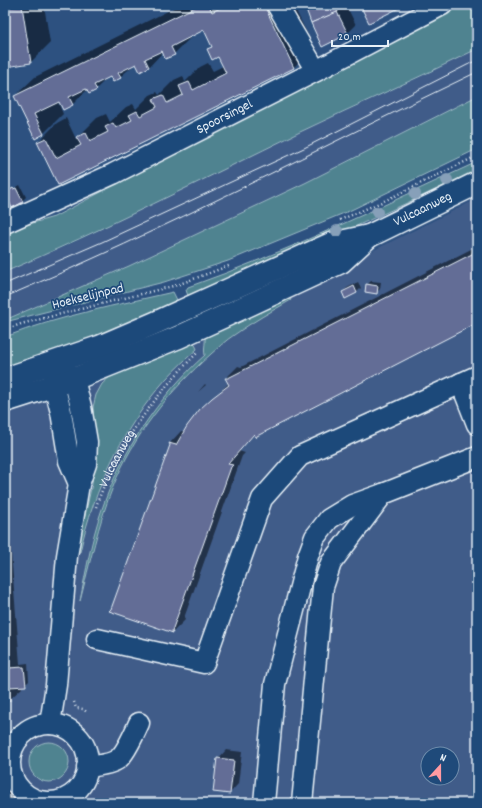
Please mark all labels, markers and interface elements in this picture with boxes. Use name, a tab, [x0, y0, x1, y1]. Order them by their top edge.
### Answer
scale bar	[332, 22, 388, 48]
text: 20 m	[338, 29, 361, 46]
street label: Spoorsingel	[193, 94, 257, 140]
street label: Vulcaanweg	[390, 187, 455, 232]
street label: Hoekselijnpad	[50, 278, 126, 316]
street label: Vulcaanweg	[94, 426, 141, 491]
north arrow	[420, 746, 460, 786]
text: N	[437, 750, 449, 767]

